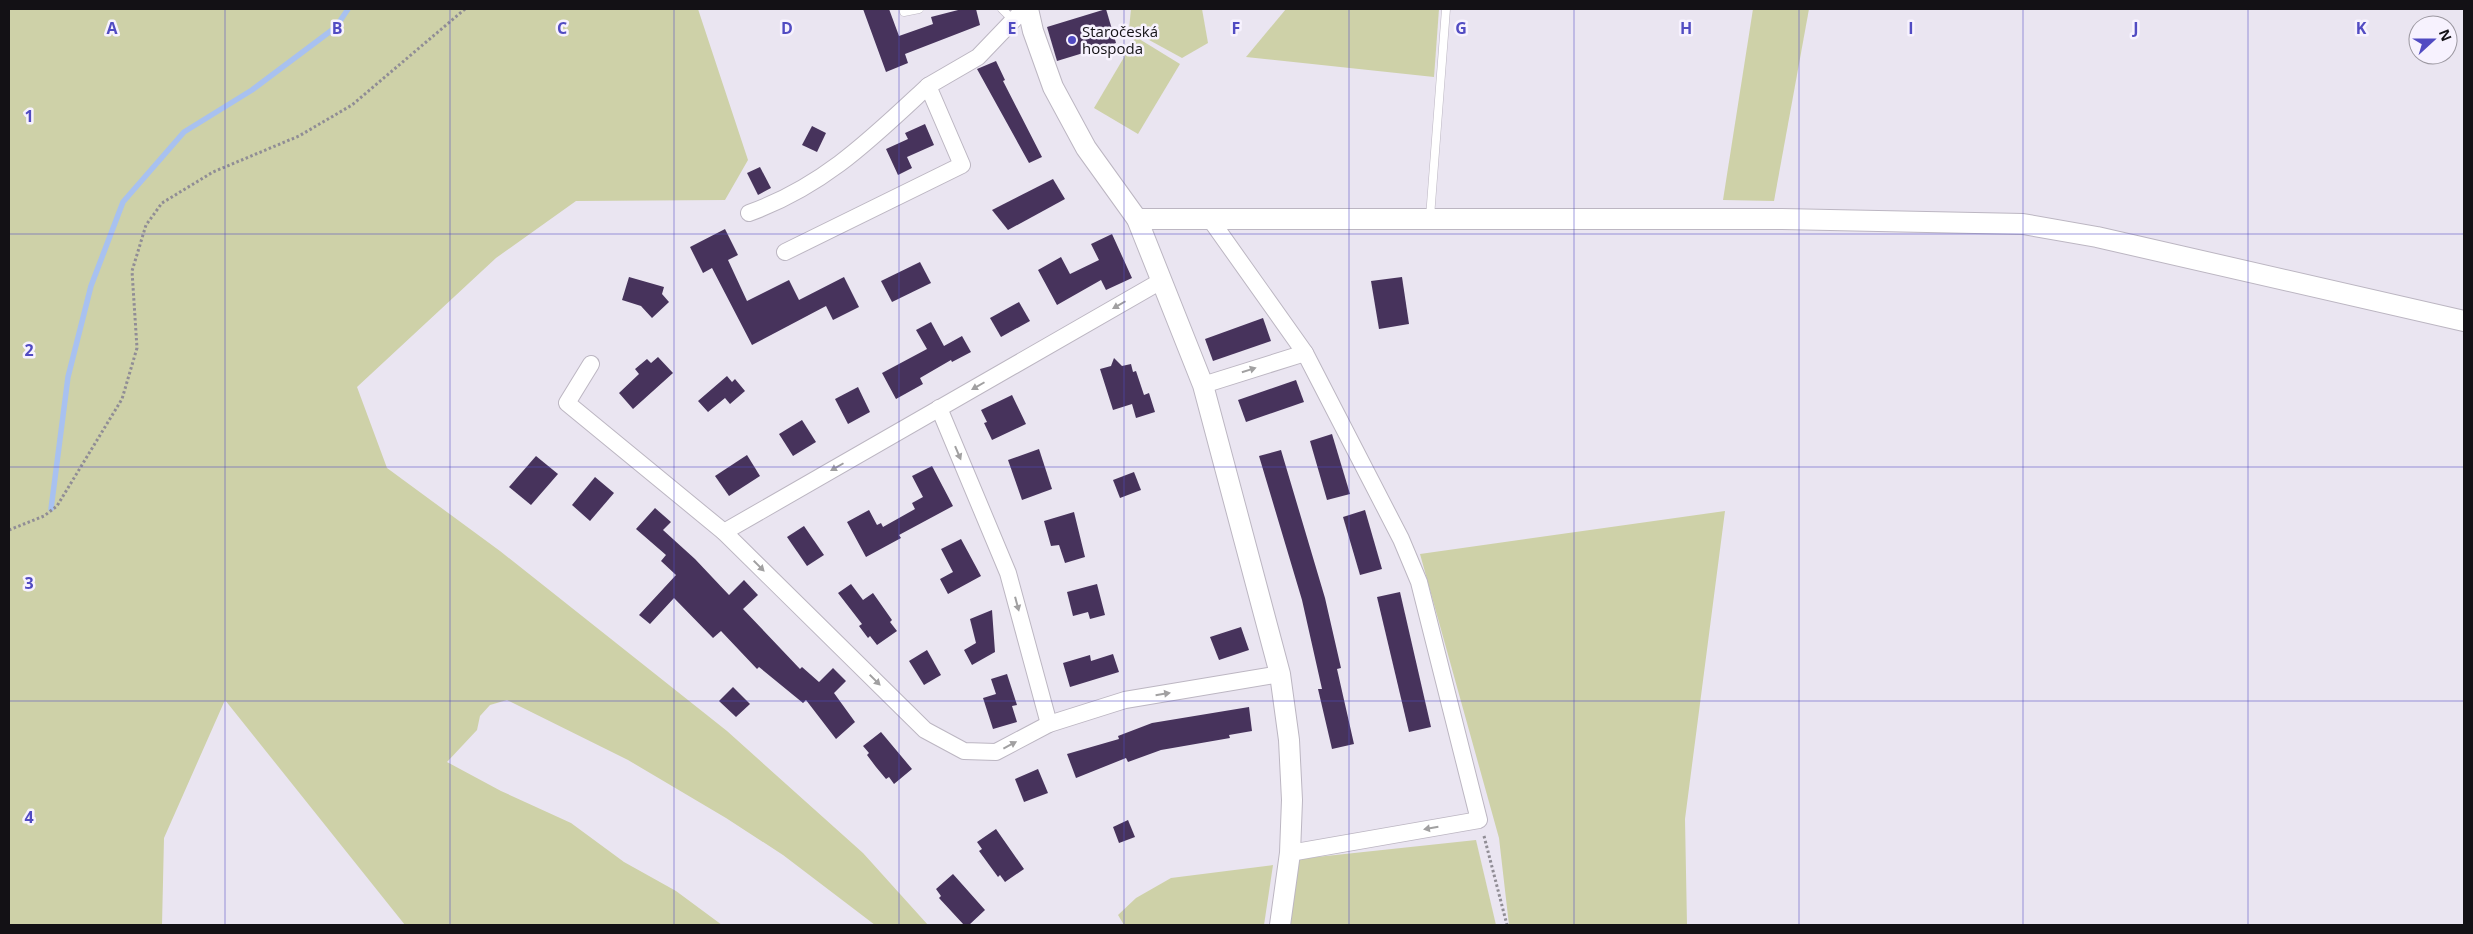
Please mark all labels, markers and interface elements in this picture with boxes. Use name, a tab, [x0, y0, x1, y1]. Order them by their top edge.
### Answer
north arrow	[2408, 15, 2458, 65]
text: A	[106, 17, 118, 39]
text: B	[332, 17, 342, 39]
text: C	[557, 17, 567, 39]
text: D	[781, 17, 793, 39]
text: E	[1008, 17, 1017, 39]
text: F	[1232, 17, 1240, 39]
text: G	[1455, 17, 1467, 39]
text: H	[1680, 17, 1692, 39]
text: I	[1908, 17, 1914, 39]
text: J	[2131, 17, 2139, 39]
text: K	[2356, 17, 2367, 39]
place label: Staročeská hospoda	[1082, 21, 1158, 58]
text: N	[2435, 26, 2457, 44]
marker: Staročeská hospoda	[1066, 34, 1078, 46]
text: 1	[24, 105, 34, 127]
one-way arrow	[1112, 300, 1126, 309]
text: 2	[24, 339, 34, 361]
one-way arrow	[1242, 366, 1257, 374]
one-way arrow	[972, 381, 985, 390]
one-way arrow	[954, 446, 962, 460]
one-way arrow	[831, 462, 844, 471]
one-way arrow	[753, 560, 765, 572]
text: 3	[24, 572, 34, 594]
one-way arrow	[1013, 597, 1021, 612]
one-way arrow	[868, 674, 880, 686]
one-way arrow	[1155, 689, 1171, 697]
one-way arrow	[1002, 741, 1017, 749]
text: 4	[24, 806, 34, 828]
one-way arrow	[1423, 825, 1439, 833]

